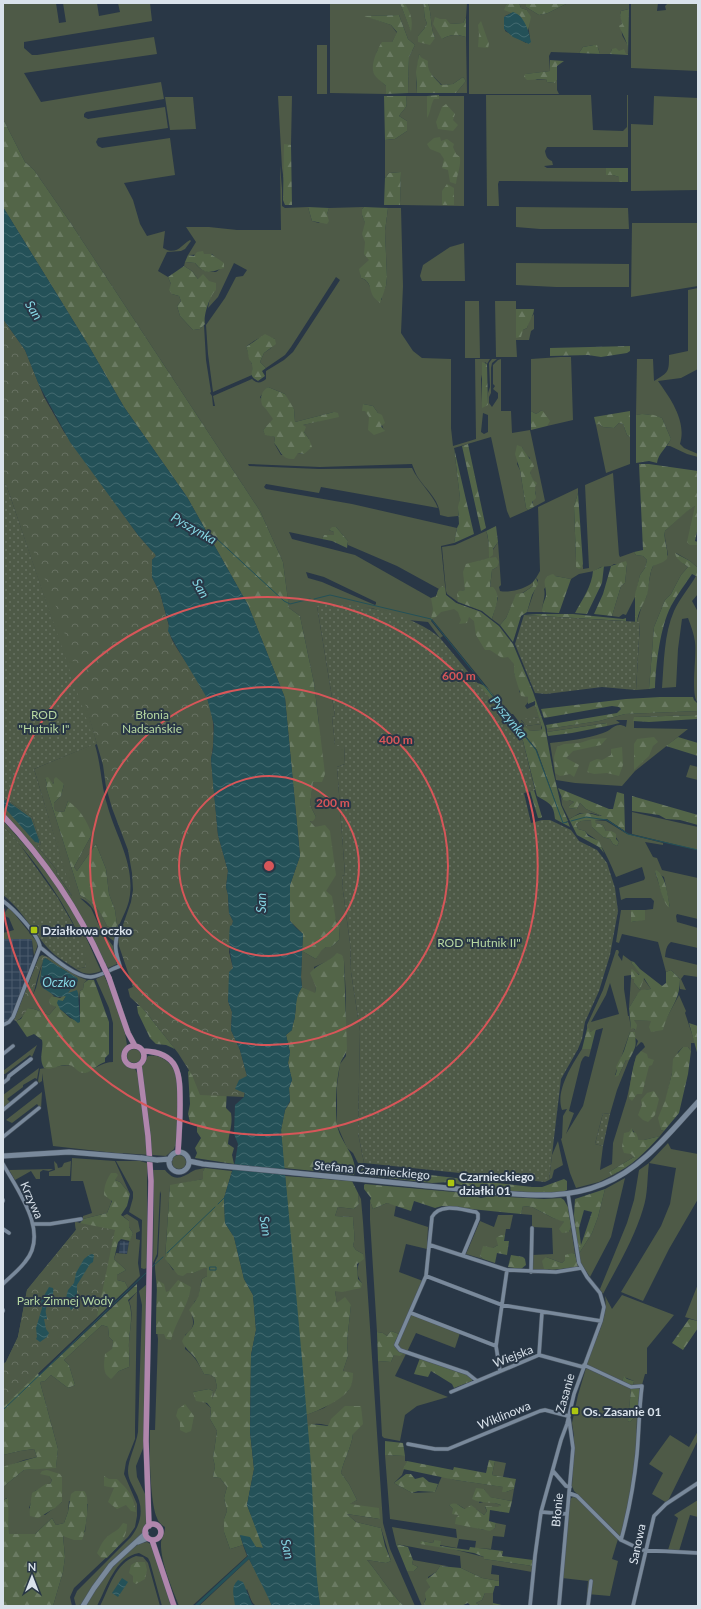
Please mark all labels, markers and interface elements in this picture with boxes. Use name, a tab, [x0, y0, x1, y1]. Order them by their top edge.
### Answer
water label: San	[22, 297, 46, 323]
water label: Pyszynka	[168, 509, 220, 548]
water label: San	[189, 575, 213, 601]
text: 600 m	[442, 668, 476, 683]
water label: Pyszynka	[487, 693, 531, 742]
park label: ROD "Hutnik I"	[18, 707, 70, 736]
park label: Błonia Nadsańskie	[122, 707, 182, 736]
text: 400 m	[379, 732, 413, 747]
text: 200 m	[316, 795, 350, 810]
centre of rings	[262, 859, 276, 873]
water label: San	[253, 893, 269, 913]
place label: Działkowa oczko	[42, 923, 132, 938]
marker: Działkowa oczko	[29, 925, 39, 935]
park label: ROD "Hutnik II"	[437, 935, 521, 950]
water label: Oczko	[42, 974, 76, 990]
street label: Stefana Czarnieckiego	[313, 1157, 431, 1183]
place label: Czarnieckiego działki 01	[459, 1169, 534, 1198]
marker: Czarnieckiego działki 01	[446, 1178, 456, 1188]
street label: Krzywa	[17, 1179, 47, 1221]
water label: San	[257, 1215, 275, 1237]
park label: Park Zimnej Wody	[17, 1293, 114, 1308]
street label: Wiejska	[491, 1342, 535, 1370]
street label: Zasanie	[552, 1372, 578, 1414]
street label: Wiklinowa	[475, 1398, 533, 1432]
place label: Os. Zasanie 01	[583, 1404, 661, 1419]
marker: Os. Zasanie 01	[570, 1406, 580, 1416]
street label: Błonie	[548, 1492, 566, 1528]
street label: Sanowa	[625, 1522, 649, 1566]
water label: San	[278, 1537, 298, 1561]
north arrow	[12, 1557, 52, 1597]
text: N	[28, 1560, 36, 1573]

